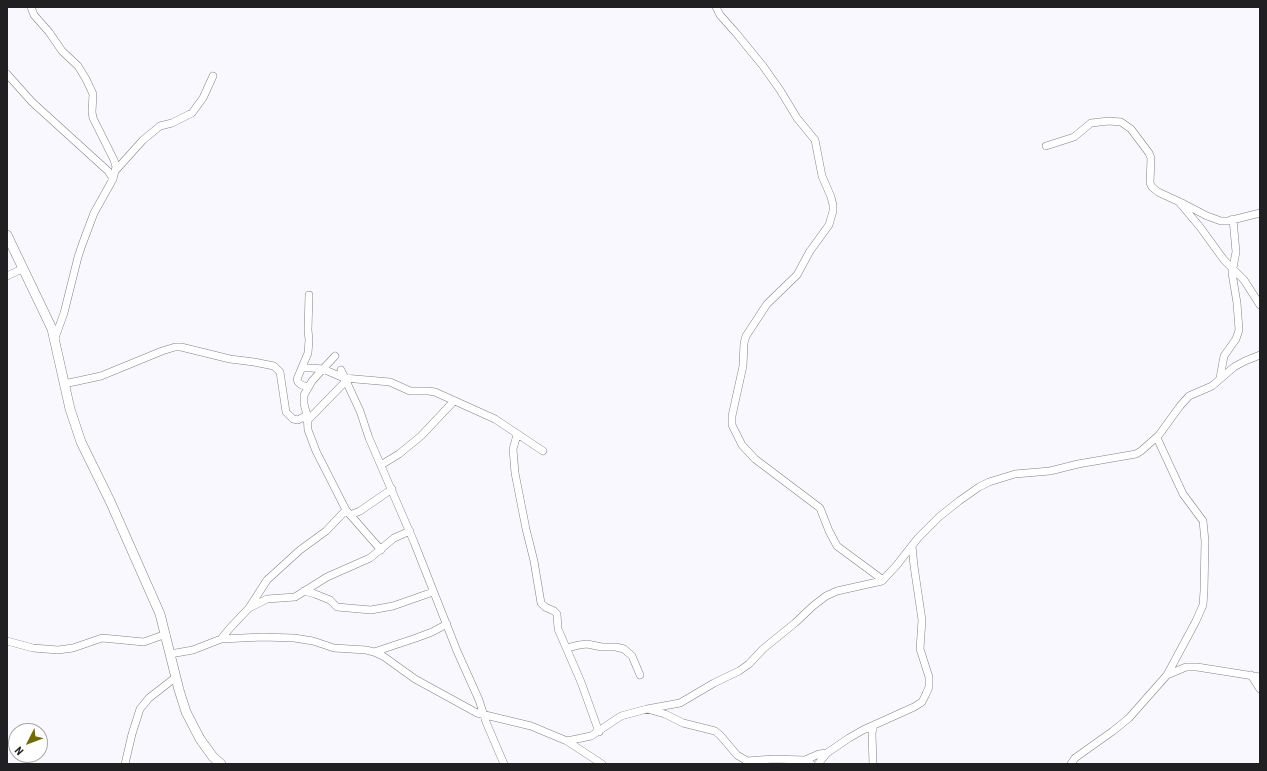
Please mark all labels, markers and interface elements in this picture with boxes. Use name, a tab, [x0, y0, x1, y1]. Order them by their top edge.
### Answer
north arrow	[8, 723, 48, 763]
text: N	[12, 744, 27, 758]

